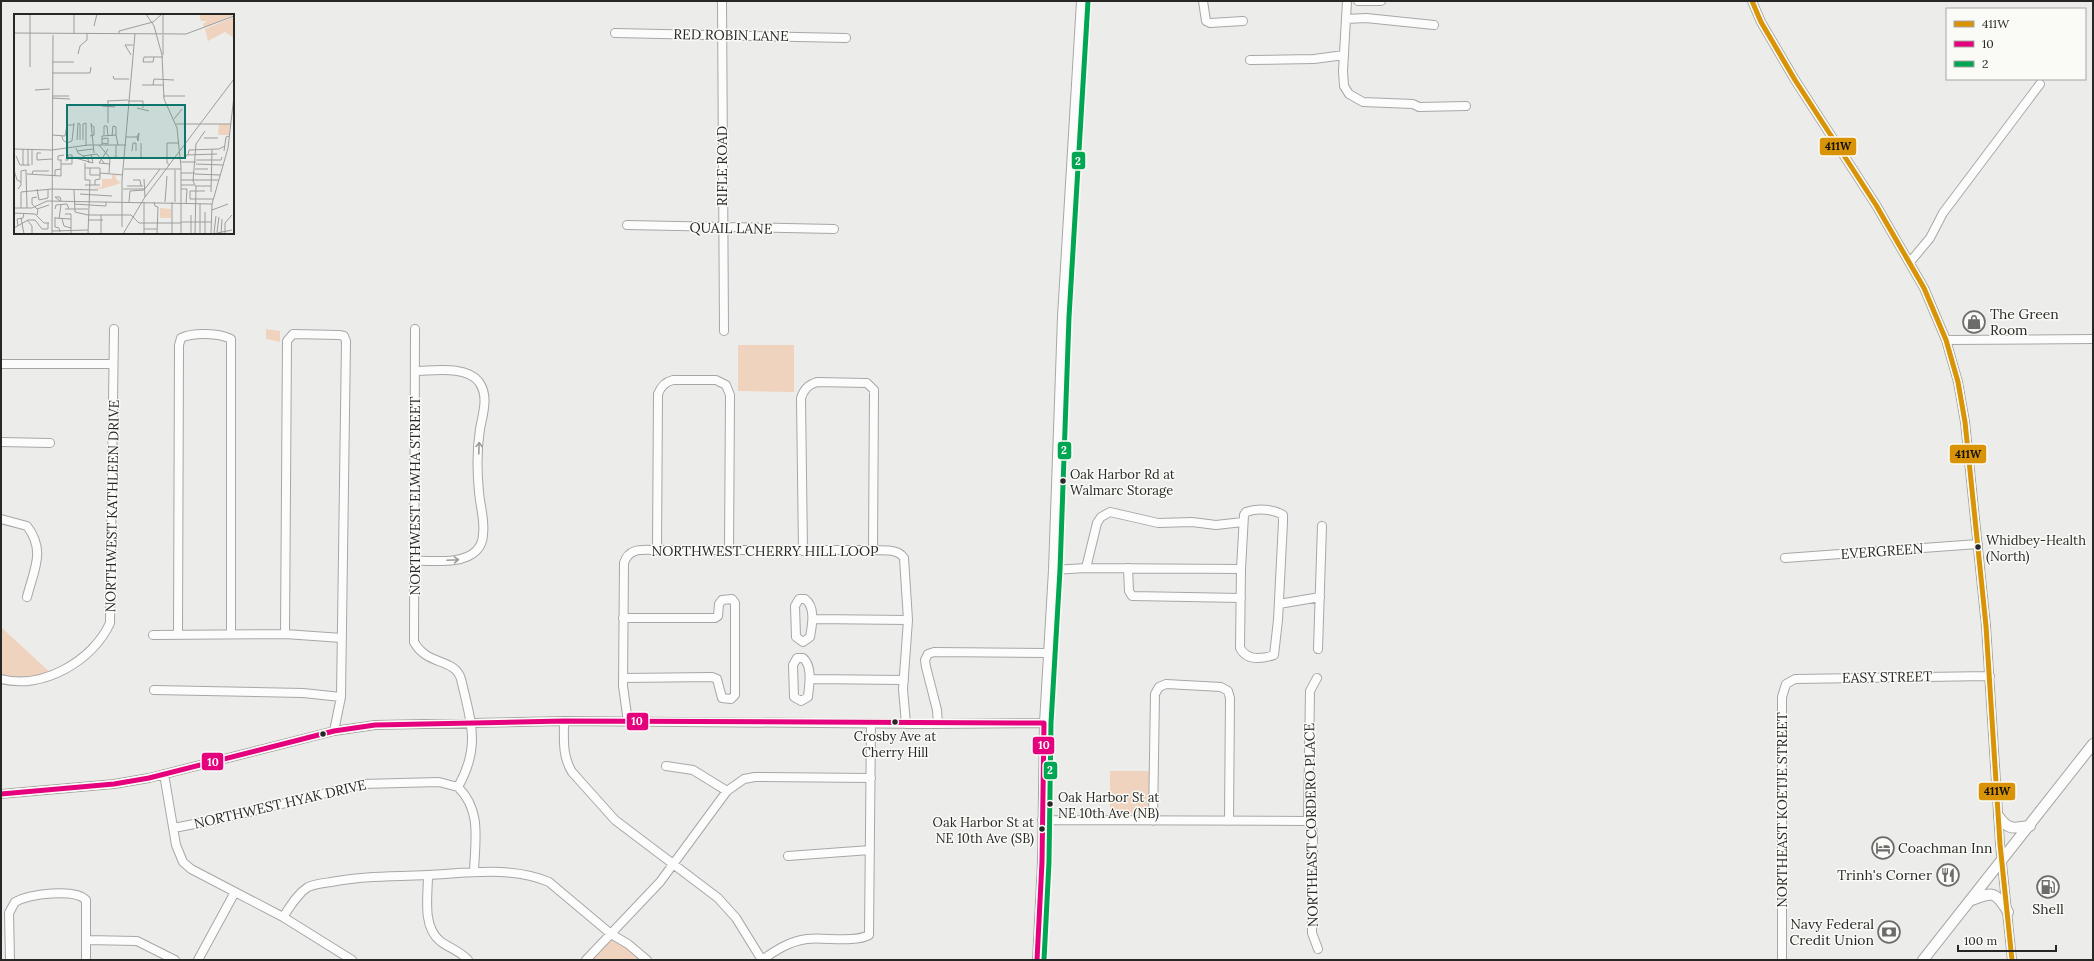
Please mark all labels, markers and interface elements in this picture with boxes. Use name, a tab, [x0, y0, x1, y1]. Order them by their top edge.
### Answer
legend	[1946, 8, 2086, 80]
inset map	[14, 14, 234, 234]
text: 411W	[1982, 16, 2010, 31]
street label: RED ROBIN LANE	[673, 25, 789, 45]
text: 10	[1982, 36, 1994, 51]
text: 2	[1982, 56, 1988, 71]
street label: RIFLE ROAD	[713, 126, 731, 206]
line badge: 411W	[1819, 137, 1857, 156]
text: 411W	[1825, 139, 1852, 153]
line badge: 2	[1071, 151, 1086, 170]
text: 2	[1075, 154, 1081, 168]
street label: QUAIL LANE	[689, 218, 773, 238]
place label: The Green Room	[1990, 305, 2059, 339]
shop icon: The Green Room	[1961, 309, 1987, 335]
street label: NORTHWEST ELWHA STREET	[406, 397, 424, 595]
street label: NORTHWEST KATHLEEN DRIVE	[101, 399, 123, 613]
line badge: 2	[1057, 441, 1072, 460]
one-way arrow	[476, 442, 483, 455]
text: 2	[1061, 443, 1067, 457]
line badge: 411W	[1949, 444, 1987, 464]
text: 411W	[1955, 447, 1982, 461]
place label: Oak Harbor Rd at Walmarc Storage	[1070, 466, 1175, 499]
marker: Oak Harbor Rd at Walmarc Storage	[1058, 476, 1068, 486]
place label: Whidbey-Health (North)	[1986, 532, 2086, 565]
street label: EVERGREEN	[1840, 539, 1924, 563]
street label: NORTHWEST CHERRY HILL LOOP	[652, 542, 879, 560]
marker: Whidbey-Health (North)	[1973, 542, 1983, 552]
one-way arrow	[446, 556, 459, 563]
street label: EASY STREET	[1842, 667, 1932, 687]
line badge: 10	[626, 712, 649, 731]
street label: NORTHEAST KOETJE STREET	[1773, 712, 1791, 908]
text: 10	[631, 714, 643, 728]
marker: Crosby Ave at Cherry Hill	[890, 717, 900, 727]
street label: NORTHEAST CORDERO PLACE	[1300, 722, 1322, 927]
place label: Crosby Ave at Cherry Hill	[854, 728, 936, 761]
unlabelled marker	[318, 729, 328, 739]
line badge: 10	[1032, 736, 1055, 755]
text: 10	[1038, 738, 1050, 752]
line badge: 10	[201, 752, 224, 771]
text: 10	[207, 755, 219, 769]
line badge: 2	[1043, 761, 1058, 780]
text: 2	[1047, 763, 1053, 777]
street label: NORTHWEST HYAK DRIVE	[192, 775, 368, 833]
line badge: 411W	[1978, 782, 2016, 801]
text: 411W	[1984, 784, 2011, 798]
place label: Oak Harbor St at NE 10th Ave (NB)	[1058, 789, 1159, 822]
marker: Oak Harbor St at NE 10th Ave (NB)	[1045, 799, 1055, 809]
place label: Oak Harbor St at NE 10th Ave (SB)	[933, 814, 1034, 847]
marker: Oak Harbor St at NE 10th Ave (SB)	[1037, 824, 1047, 834]
hotel icon: Coachman Inn	[1870, 835, 1896, 861]
place label: Coachman Inn	[1898, 839, 1993, 857]
restaurant icon: Trinh's Corner	[1935, 862, 1961, 888]
place label: Trinh's Corner	[1837, 866, 1932, 884]
fuel station icon: Shell	[2035, 874, 2061, 900]
place label: Shell	[2032, 900, 2064, 918]
place label: Navy Federal Credit Union	[1789, 915, 1875, 949]
bank icon: Navy Federal Credit Union	[1876, 919, 1902, 945]
scale bar	[1958, 927, 2056, 953]
text: 100 m	[1964, 933, 1997, 948]

